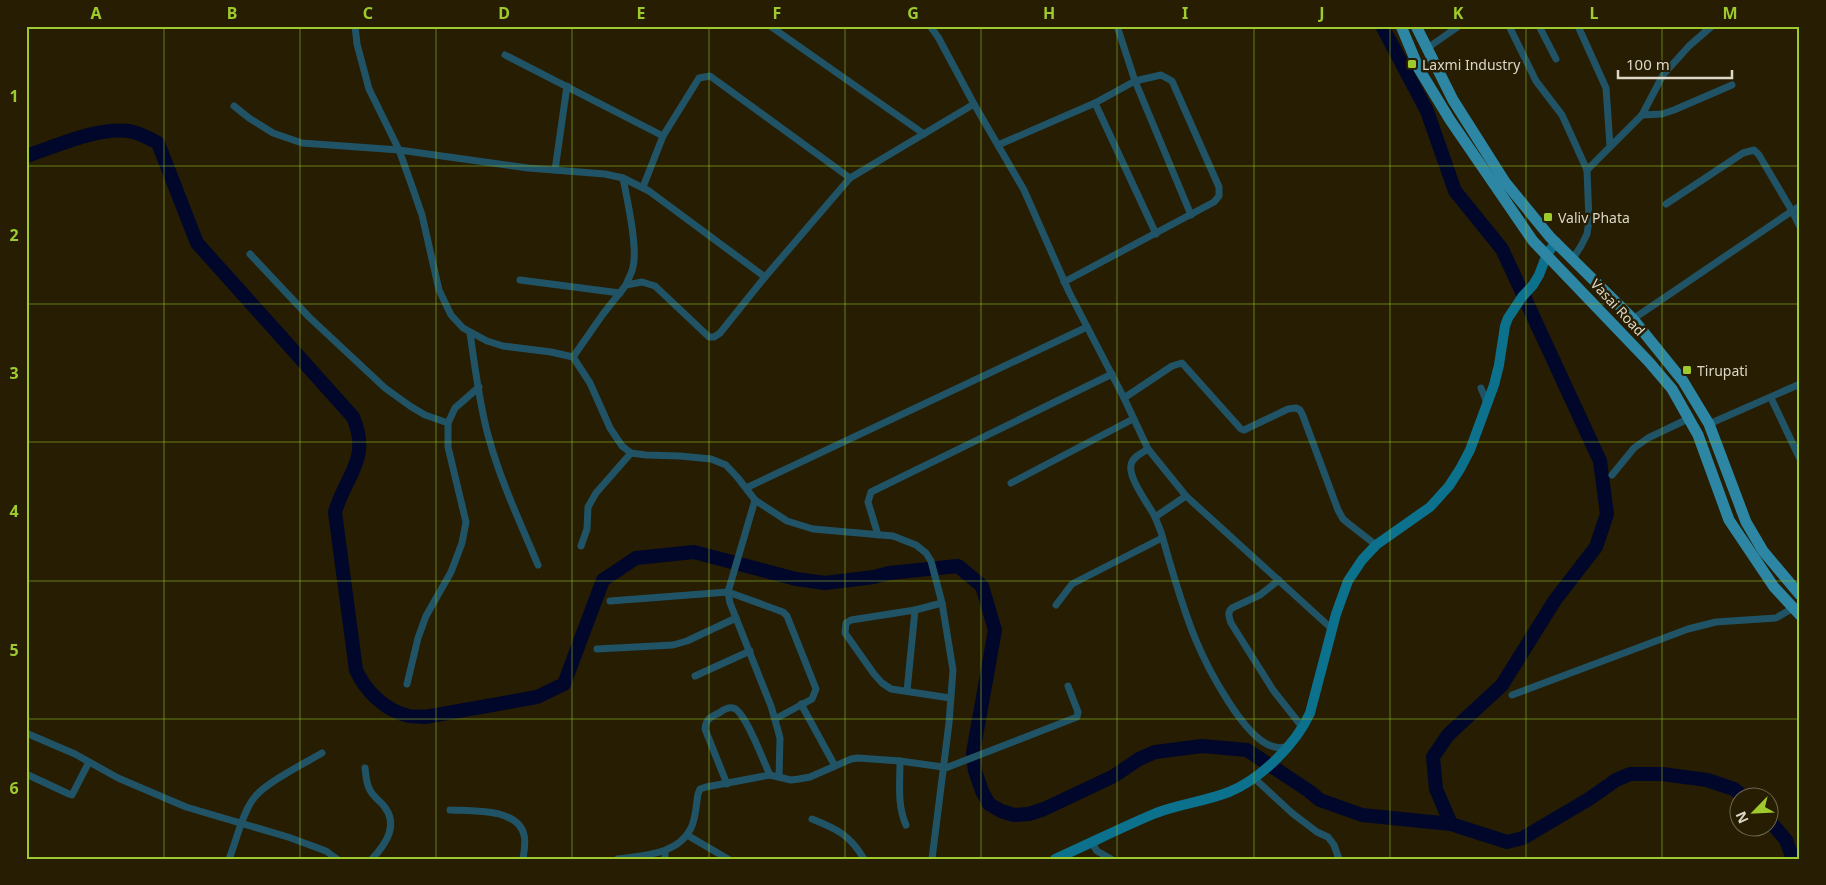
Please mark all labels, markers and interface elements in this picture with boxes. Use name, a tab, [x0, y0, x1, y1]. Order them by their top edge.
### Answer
text: A	[90, 2, 102, 24]
text: B	[227, 2, 237, 24]
text: C	[363, 2, 373, 24]
text: D	[498, 2, 510, 24]
text: E	[637, 2, 646, 24]
text: F	[773, 2, 781, 24]
text: G	[907, 2, 919, 24]
text: H	[1043, 2, 1055, 24]
text: I	[1182, 2, 1188, 24]
text: J	[1317, 2, 1325, 24]
text: K	[1453, 2, 1464, 24]
text: L	[1590, 2, 1599, 24]
text: M	[1722, 2, 1738, 24]
scale bar	[1618, 48, 1732, 80]
text: 100 m	[1626, 54, 1670, 74]
place label: Laxmi Industry	[1422, 55, 1521, 74]
marker: Laxmi Industry	[1406, 58, 1418, 70]
text: 1	[9, 85, 19, 107]
place label: Valiv Phata	[1558, 208, 1630, 227]
marker: Valiv Phata	[1542, 211, 1554, 223]
text: 2	[9, 224, 19, 246]
street label: Vasai Road	[1587, 274, 1649, 340]
place label: Tirupati	[1697, 361, 1748, 380]
text: 3	[9, 362, 19, 384]
marker: Tirupati	[1681, 364, 1693, 376]
text: 4	[9, 500, 19, 522]
text: 5	[9, 639, 19, 661]
text: 6	[9, 777, 19, 799]
north arrow	[1728, 788, 1778, 838]
text: N	[1731, 808, 1753, 827]

